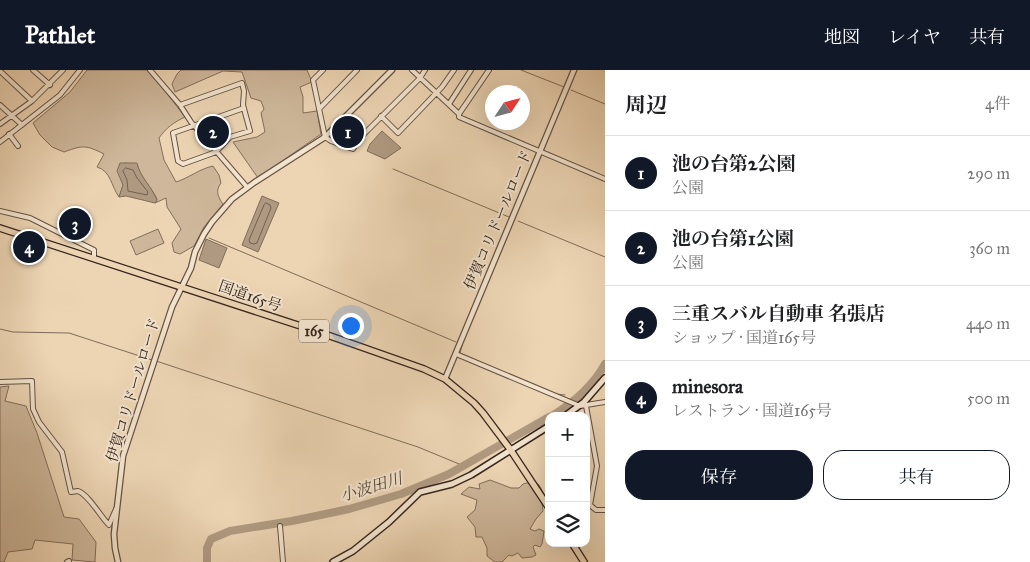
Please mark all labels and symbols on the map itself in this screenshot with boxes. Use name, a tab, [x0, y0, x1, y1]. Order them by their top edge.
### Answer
north arrow	[485, 85, 530, 130]
pin: 2	[197, 113, 229, 151]
pin: 1	[332, 113, 364, 151]
street label: 伊賀コリドールロード	[460, 148, 536, 292]
pin: 3	[59, 205, 91, 243]
pin: 4	[13, 228, 45, 266]
street label: 国道165号	[216, 277, 284, 315]
your location	[338, 313, 364, 339]
street label: 伊賀コリドールロード	[103, 316, 163, 464]
road number: 165	[299, 320, 329, 342]
water label: 小波田川	[338, 468, 406, 505]

